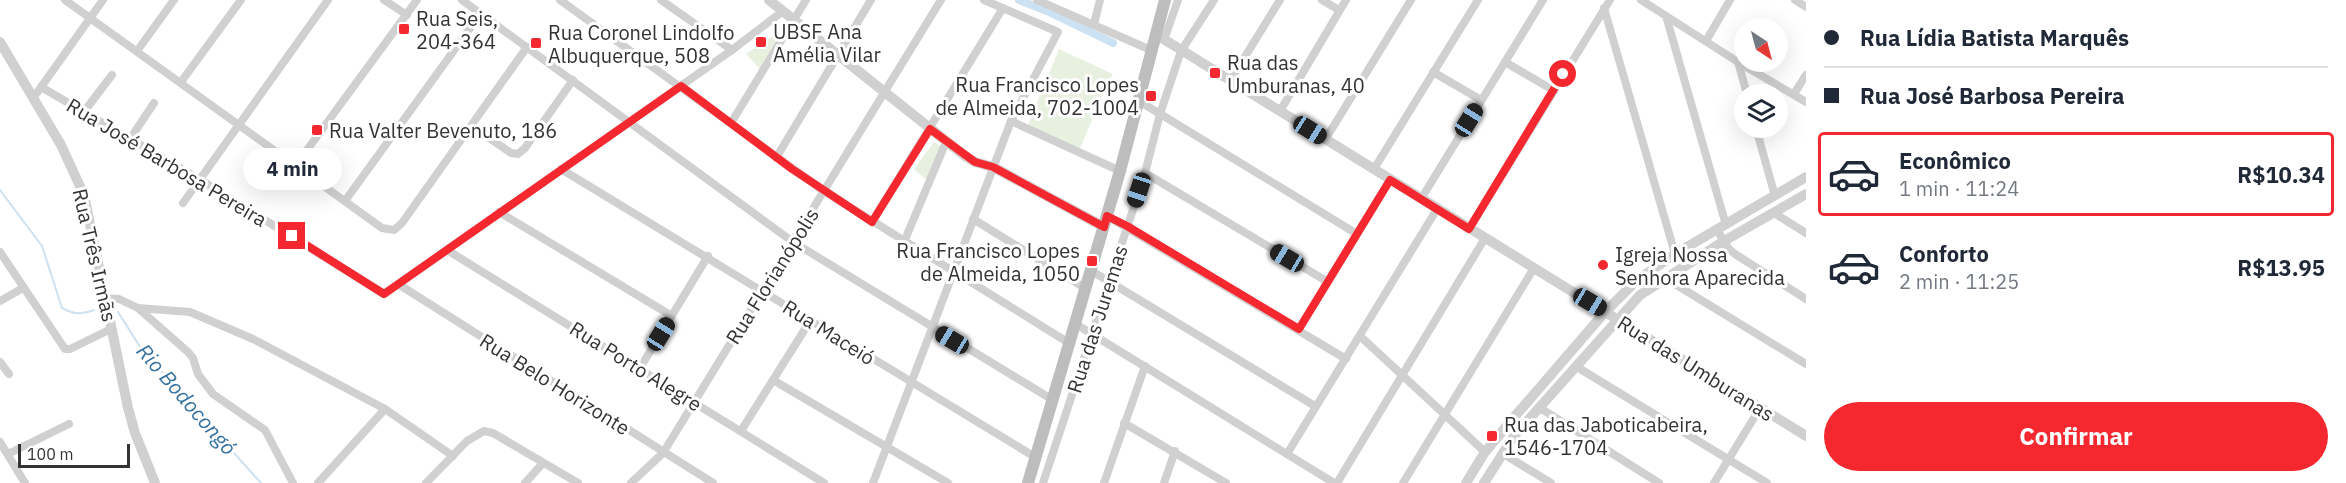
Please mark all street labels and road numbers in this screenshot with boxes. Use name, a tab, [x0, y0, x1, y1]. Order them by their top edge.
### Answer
street label: Rua José Barbosa Pereira	[62, 91, 272, 233]
street label: Rua Três Irmãs	[67, 186, 123, 324]
street label: Rua Florianópolis	[719, 203, 825, 349]
street label: Rua das Juremas	[1060, 242, 1134, 396]
street label: Rua Maceió	[778, 293, 880, 371]
street label: Rua das Umburanas	[1613, 309, 1779, 427]
street label: Rua Porto Alegre	[565, 315, 707, 417]
street label: Rua Belo Horizonte	[475, 327, 635, 441]

